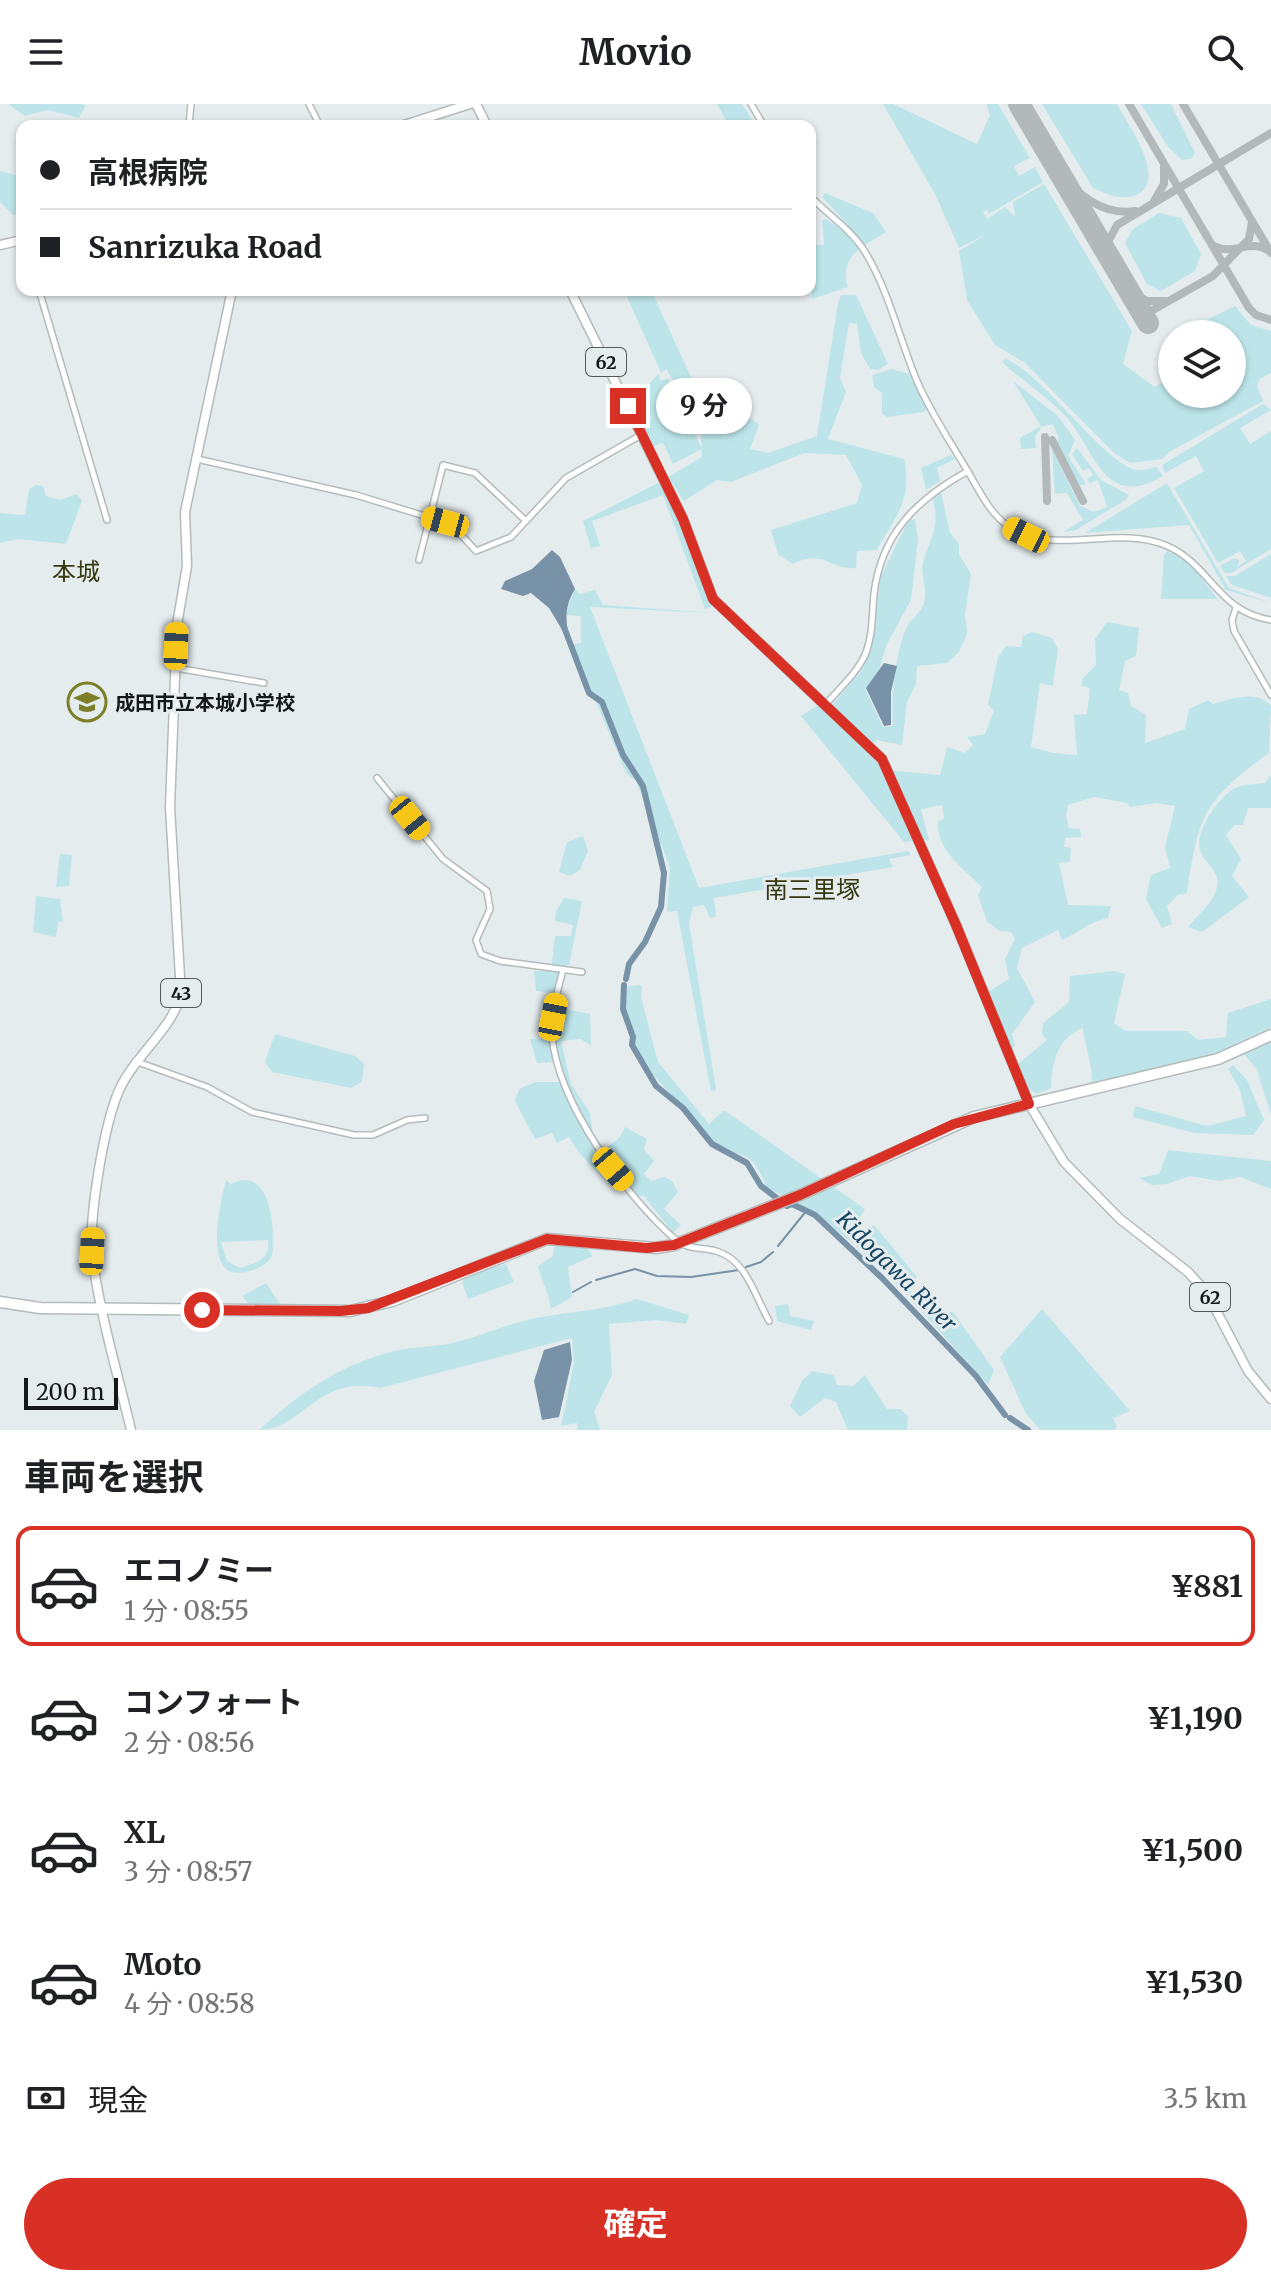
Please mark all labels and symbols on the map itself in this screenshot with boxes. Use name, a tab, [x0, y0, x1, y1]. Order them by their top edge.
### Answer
road number: 62	[586, 348, 626, 376]
callout: 9 分	[656, 378, 752, 434]
route end	[610, 388, 646, 424]
car	[419, 504, 471, 540]
car	[999, 514, 1053, 556]
district label: 本城	[52, 556, 100, 587]
car	[163, 622, 189, 670]
school or university icon: 成田市立本城小学校	[66, 681, 108, 723]
place label: 成田市立本城小学校	[115, 690, 295, 715]
car	[386, 792, 434, 844]
district label: 南三里塚	[764, 874, 860, 905]
road number: 43	[161, 979, 201, 1007]
car	[537, 991, 569, 1043]
car	[588, 1143, 638, 1195]
water label: Kidogawa River	[830, 1204, 964, 1338]
car	[79, 1226, 105, 1276]
road number: 62	[1190, 1283, 1230, 1311]
route start	[184, 1292, 220, 1328]
scale bar	[24, 1374, 118, 1410]

